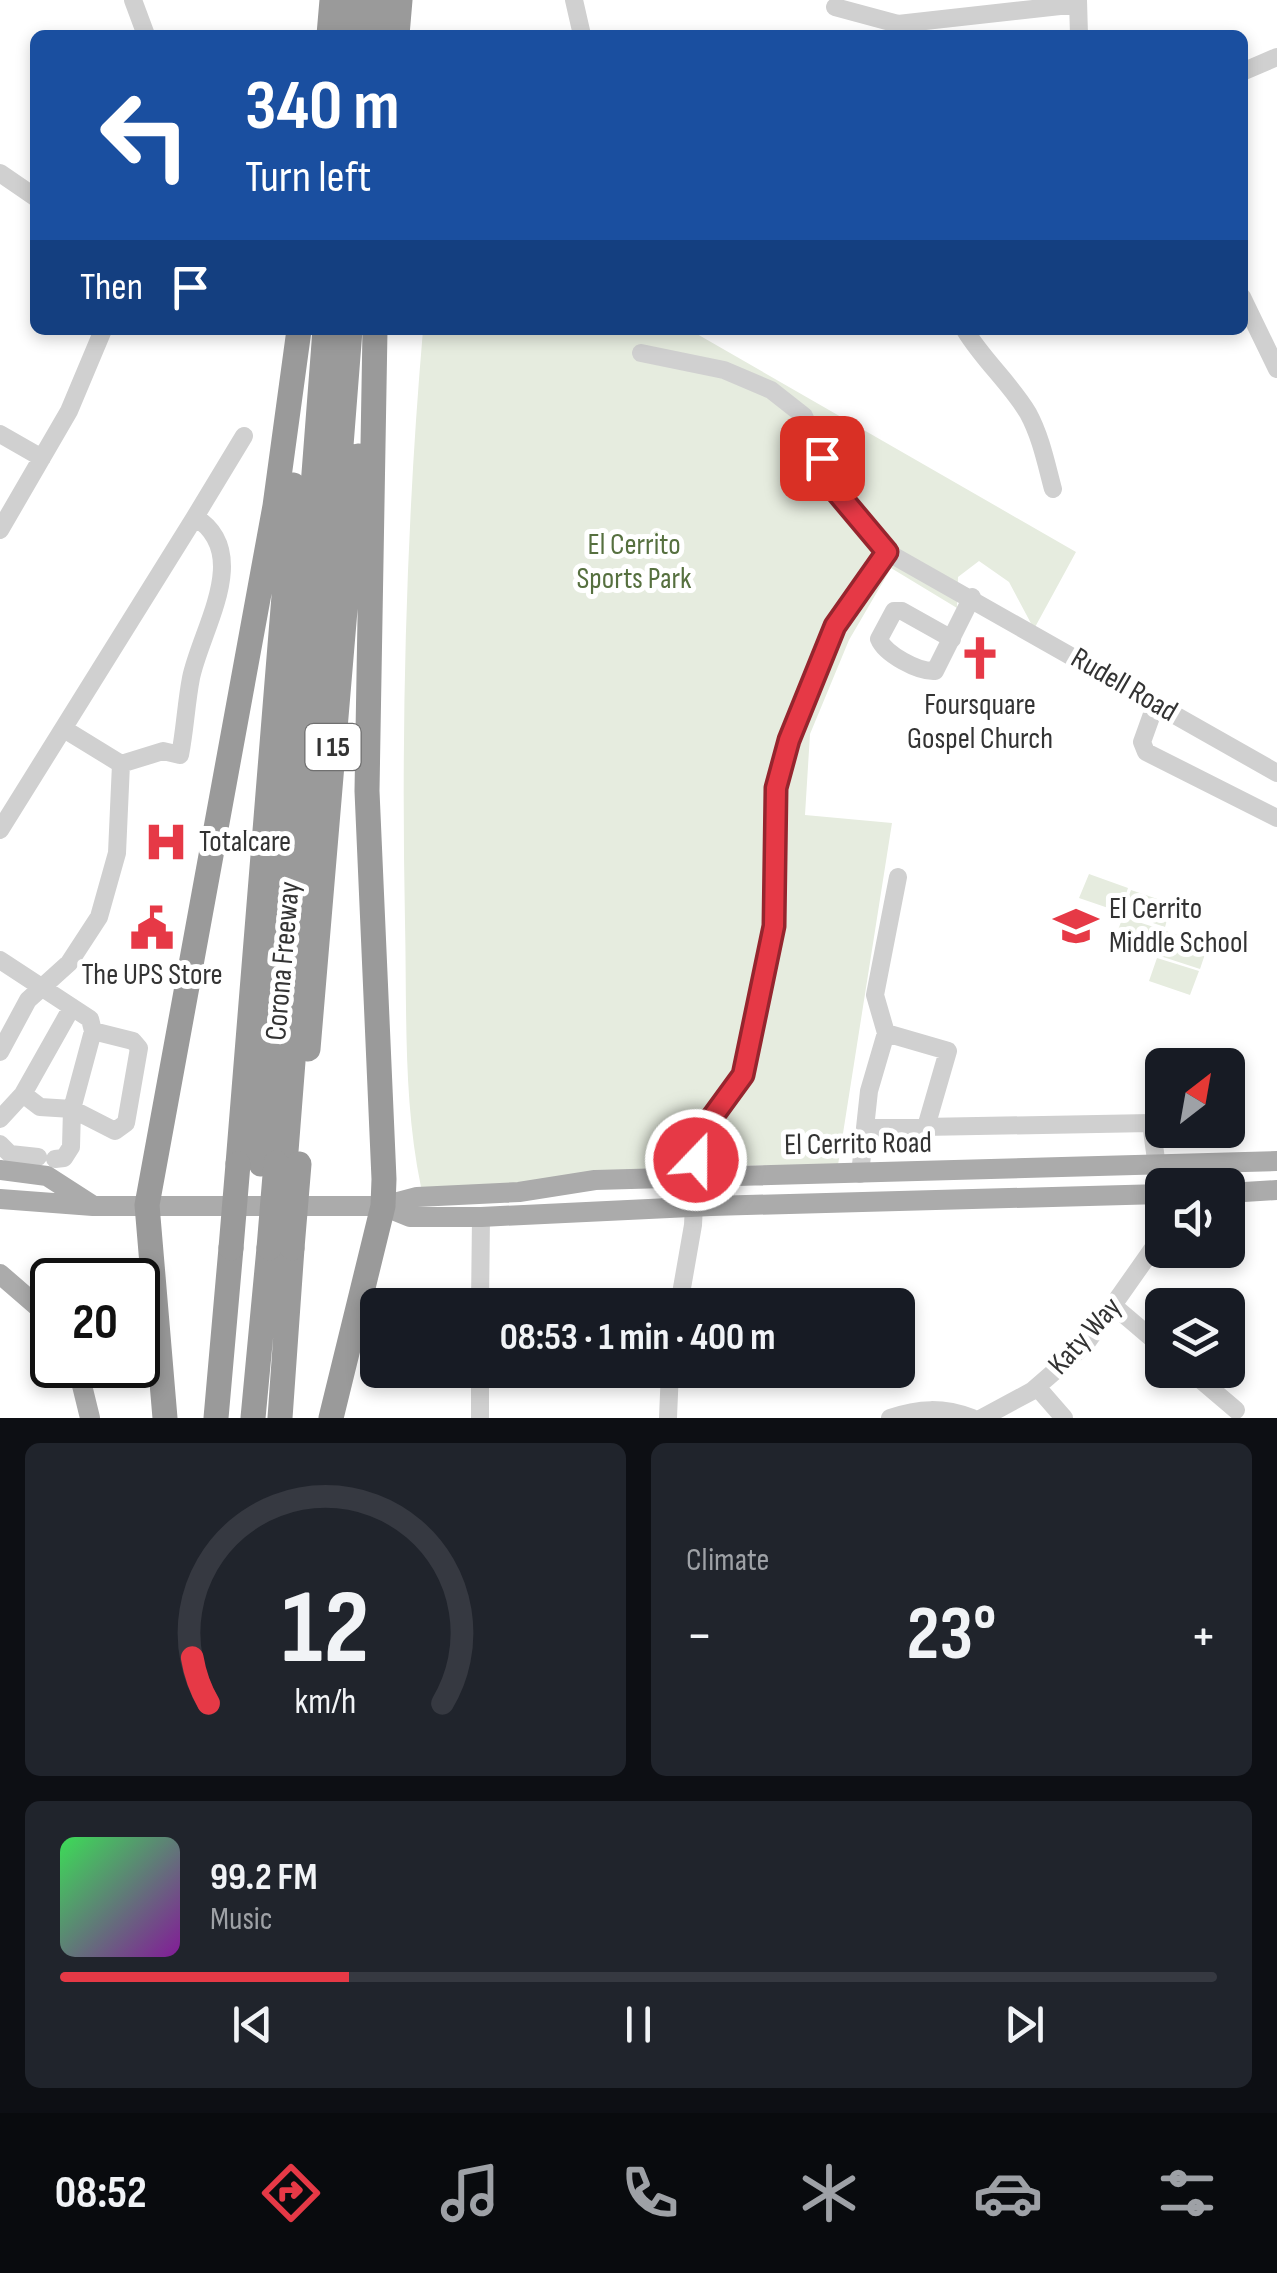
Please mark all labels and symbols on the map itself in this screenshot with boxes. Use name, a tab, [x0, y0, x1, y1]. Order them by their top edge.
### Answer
pin	[780, 416, 865, 501]
park label: El Cerrito Sports Park	[576, 527, 692, 597]
church icon: Foursquare Gospel Church	[956, 634, 1004, 682]
street label: Rudell Road	[1064, 640, 1184, 730]
place label: Foursquare Gospel Church	[907, 687, 1053, 757]
road number: I 15	[306, 724, 360, 770]
hospital icon: Totalcare	[142, 818, 190, 866]
place label: Totalcare	[199, 824, 291, 860]
street label: Corona Freeway	[258, 880, 308, 1042]
place label: El Cerrito Middle School	[1109, 891, 1248, 961]
school or university icon: El Cerrito Middle School	[1052, 902, 1100, 950]
public building icon: The UPS Store	[128, 904, 176, 952]
place label: The UPS Store	[81, 957, 223, 993]
north arrow	[1145, 1048, 1245, 1148]
position arrow	[644, 1108, 748, 1212]
street label: El Cerrito Road	[784, 1125, 932, 1163]
speed limit sign: 20	[30, 1258, 160, 1388]
street label: Katy Way	[1041, 1289, 1129, 1382]

